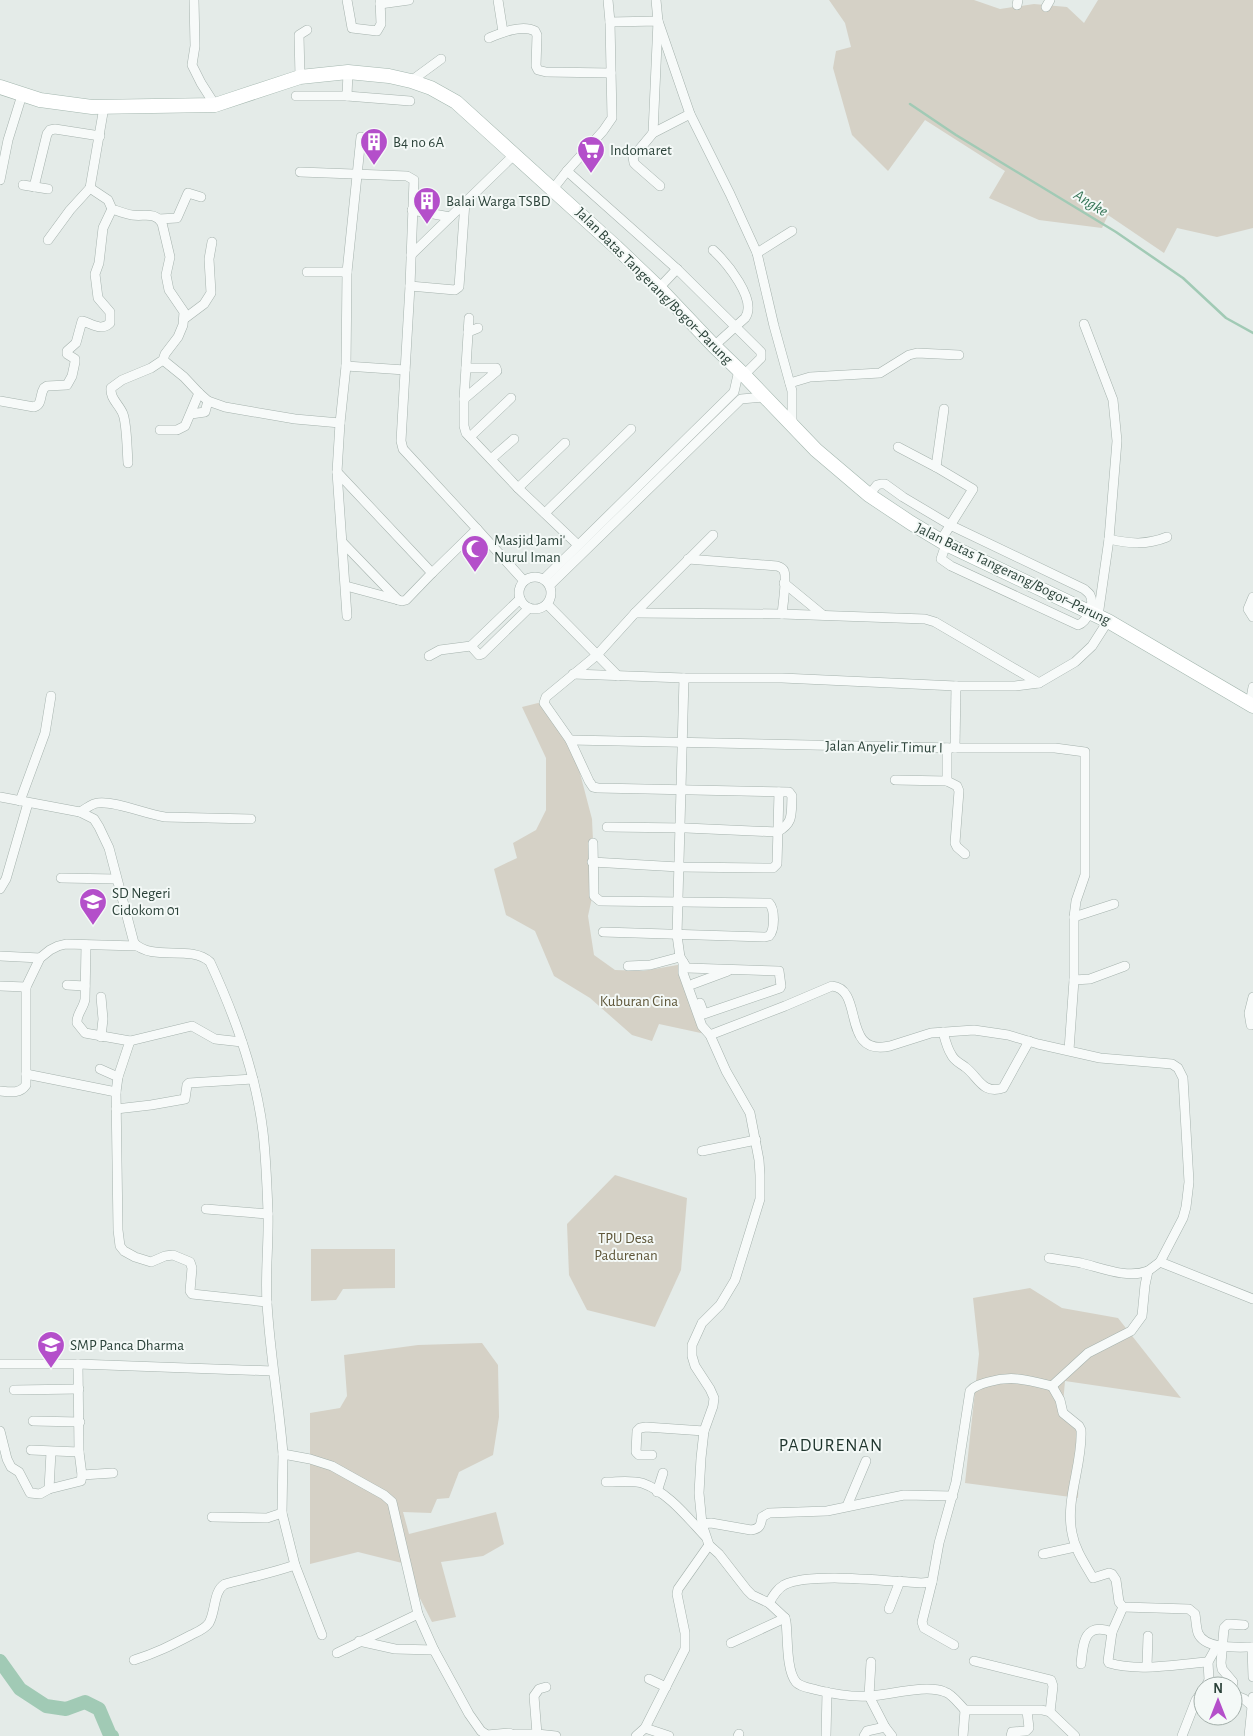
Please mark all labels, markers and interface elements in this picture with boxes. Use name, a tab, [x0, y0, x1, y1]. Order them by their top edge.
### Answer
building icon: B4 no 6A	[359, 127, 389, 166]
place label: B4 no 6A	[393, 135, 444, 150]
supermarket icon: Indomaret	[576, 135, 606, 174]
place label: Indomaret	[610, 143, 672, 158]
building icon: Balai Warga TSBD	[412, 186, 442, 225]
water label: Angke	[1070, 186, 1111, 219]
place label: Balai Warga TSBD	[446, 194, 551, 209]
street label: Jalan Batas Tangerang/Bogor–Parung	[573, 205, 736, 368]
street label: Jalan Batas Tangerang/Bogor–Parung	[913, 520, 1114, 628]
place label: Masjid Jami' Nurul Iman	[494, 533, 565, 565]
mosque icon: Masjid Jami' Nurul Iman	[460, 534, 490, 573]
street label: Jalan Anyelir Timur I	[825, 738, 943, 756]
place label: SD Negeri Cidokom 01	[112, 886, 180, 918]
school or university icon: SD Negeri Cidokom 01	[78, 887, 108, 926]
park label: Kuburan Cina	[600, 994, 678, 1009]
park label: TPU Desa Padurenan	[594, 1231, 658, 1263]
school or university icon: SMP Panca Dharma	[36, 1330, 66, 1369]
place label: SMP Panca Dharma	[70, 1338, 184, 1353]
district label: PADURENAN	[779, 1437, 883, 1455]
north arrow	[1193, 1676, 1243, 1726]
text: N	[1213, 1682, 1223, 1696]

